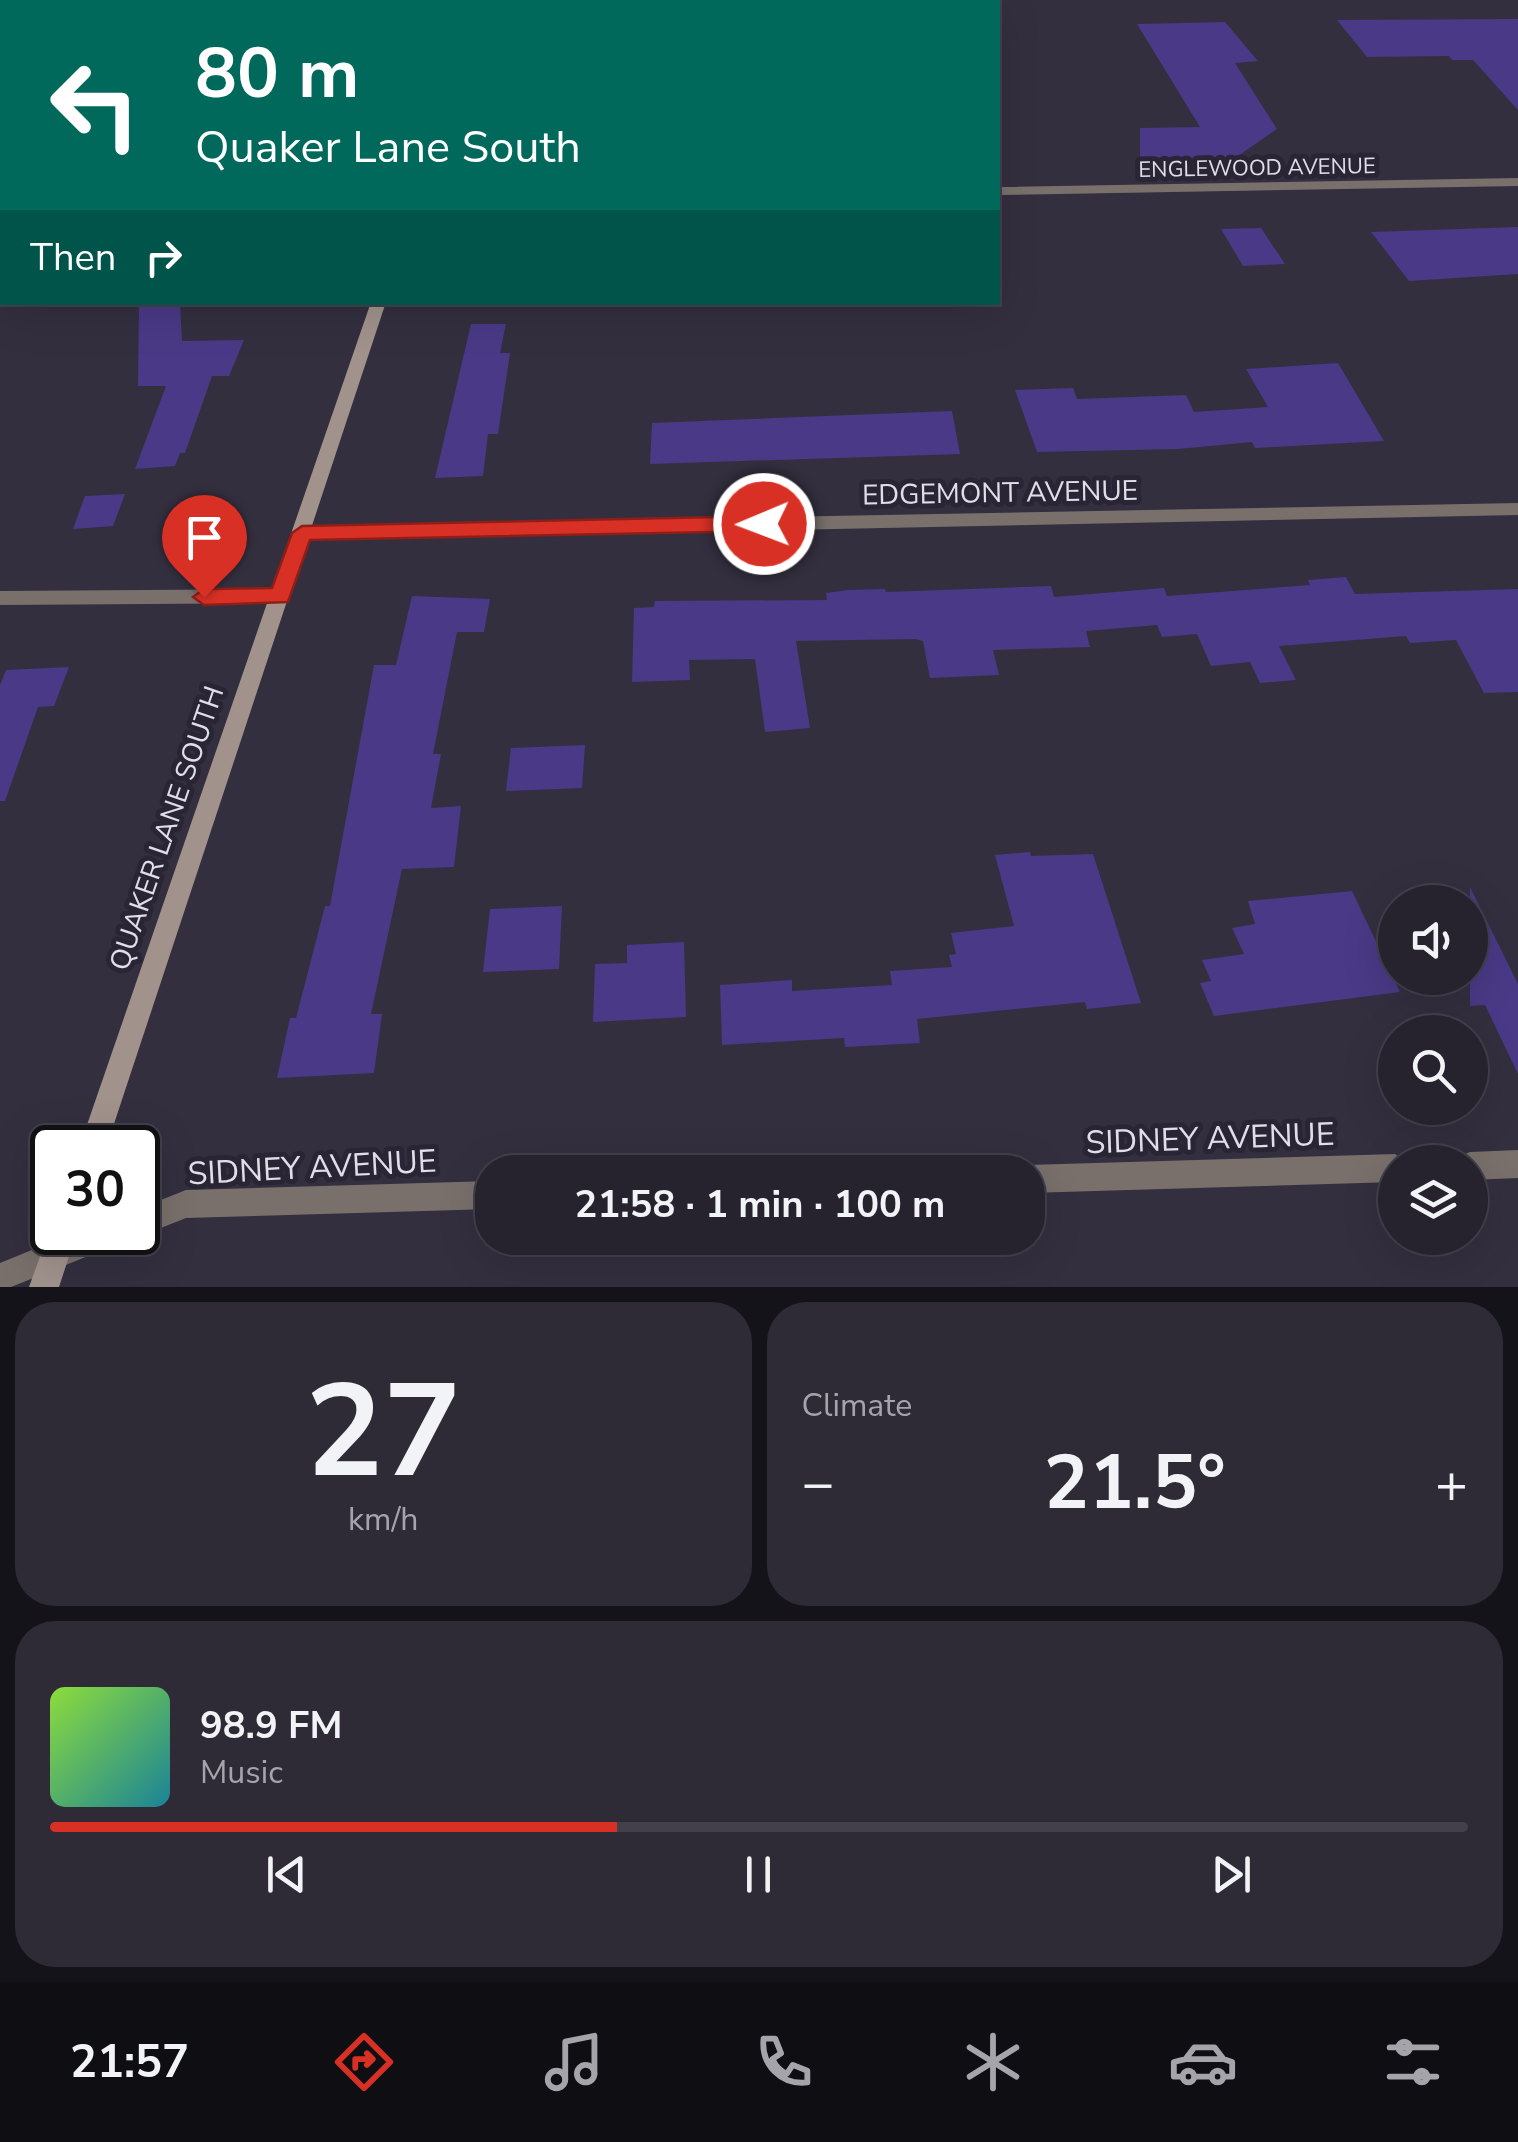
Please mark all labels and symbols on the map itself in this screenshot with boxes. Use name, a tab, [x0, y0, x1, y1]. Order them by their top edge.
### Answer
street label: ENGLEWOOD AVENUE	[1138, 151, 1376, 185]
position arrow	[712, 472, 816, 576]
street label: EDGEMONT AVENUE	[862, 472, 1138, 514]
pin	[162, 495, 247, 598]
street label: QUAKER LANE SOUTH	[100, 681, 233, 976]
street label: SIDNEY AVENUE	[1085, 1113, 1335, 1164]
speed limit sign: 30	[30, 1125, 160, 1255]
street label: SIDNEY AVENUE	[187, 1140, 437, 1195]

